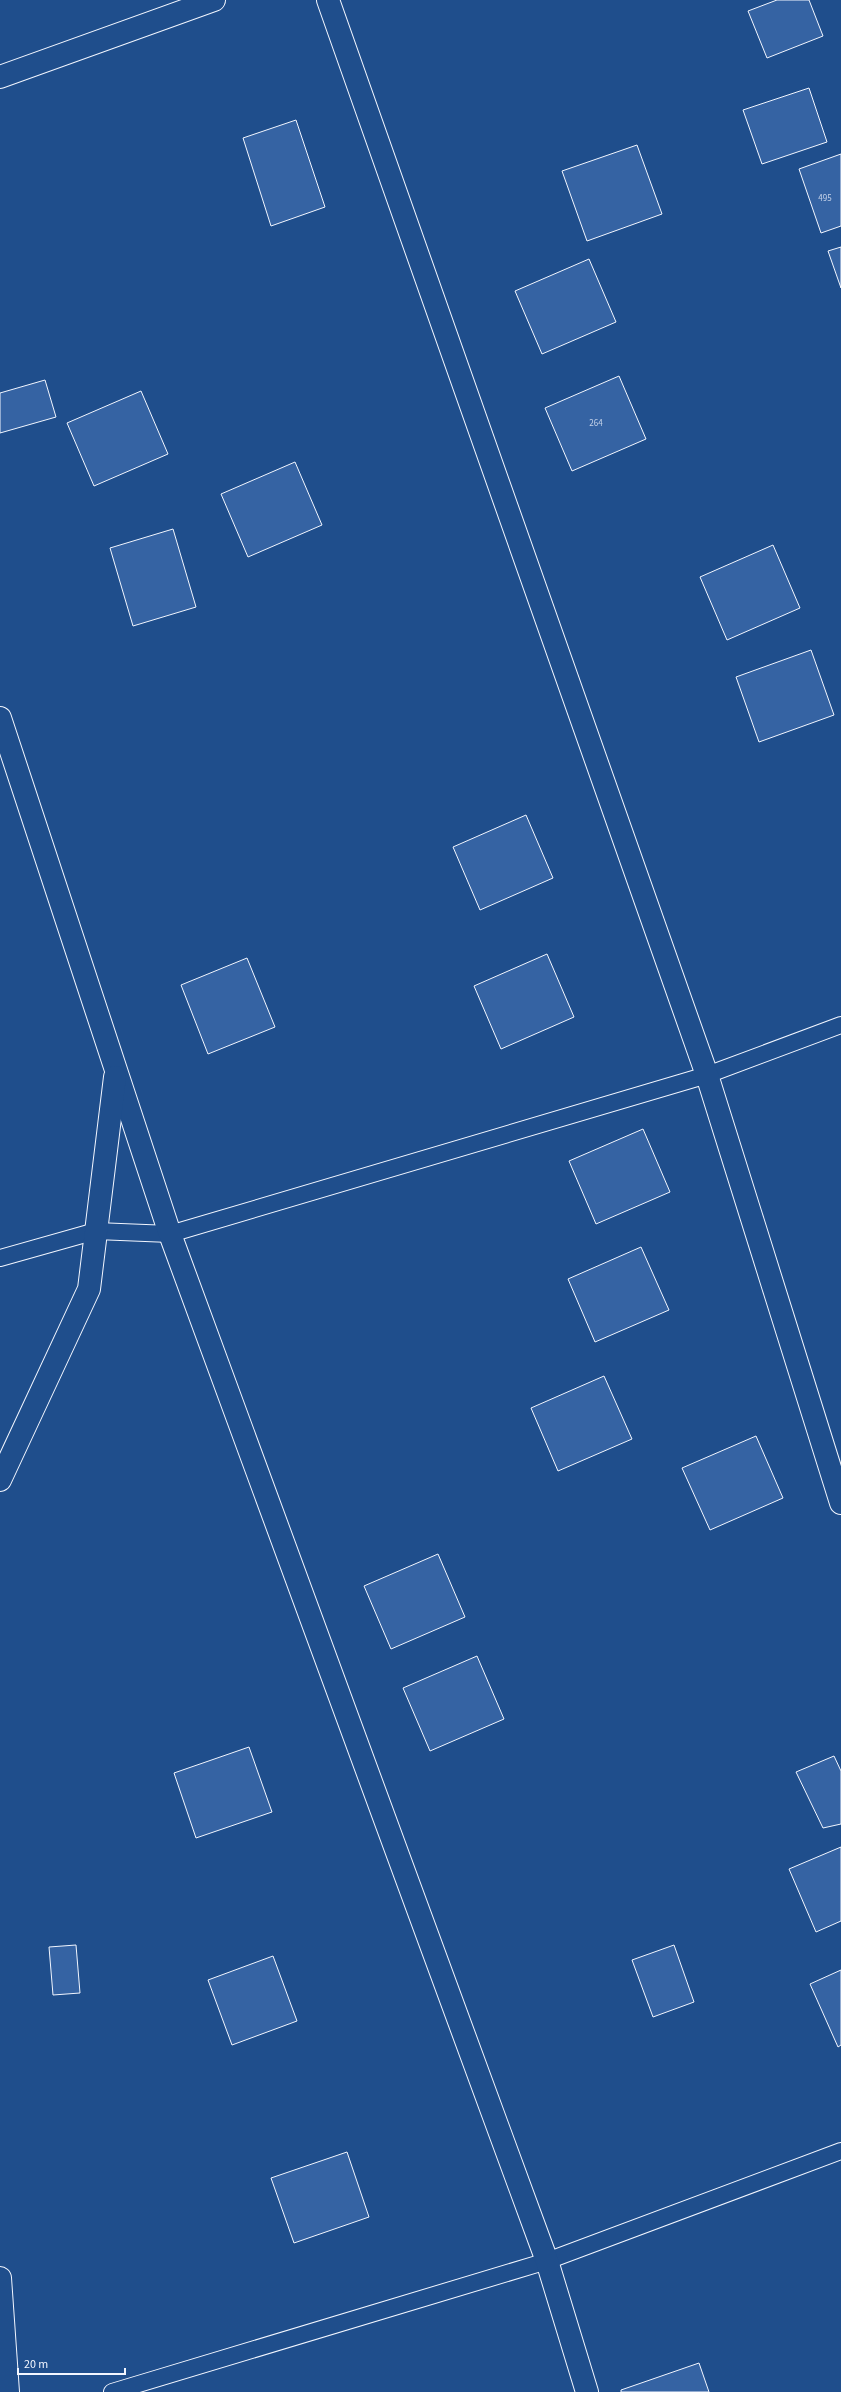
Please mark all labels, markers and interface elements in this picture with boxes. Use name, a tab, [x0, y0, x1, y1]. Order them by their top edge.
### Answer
house number: 495	[818, 192, 832, 205]
house number: 264	[589, 417, 603, 430]
scale bar	[18, 2350, 125, 2376]
text: 20 m	[24, 2356, 48, 2373]

